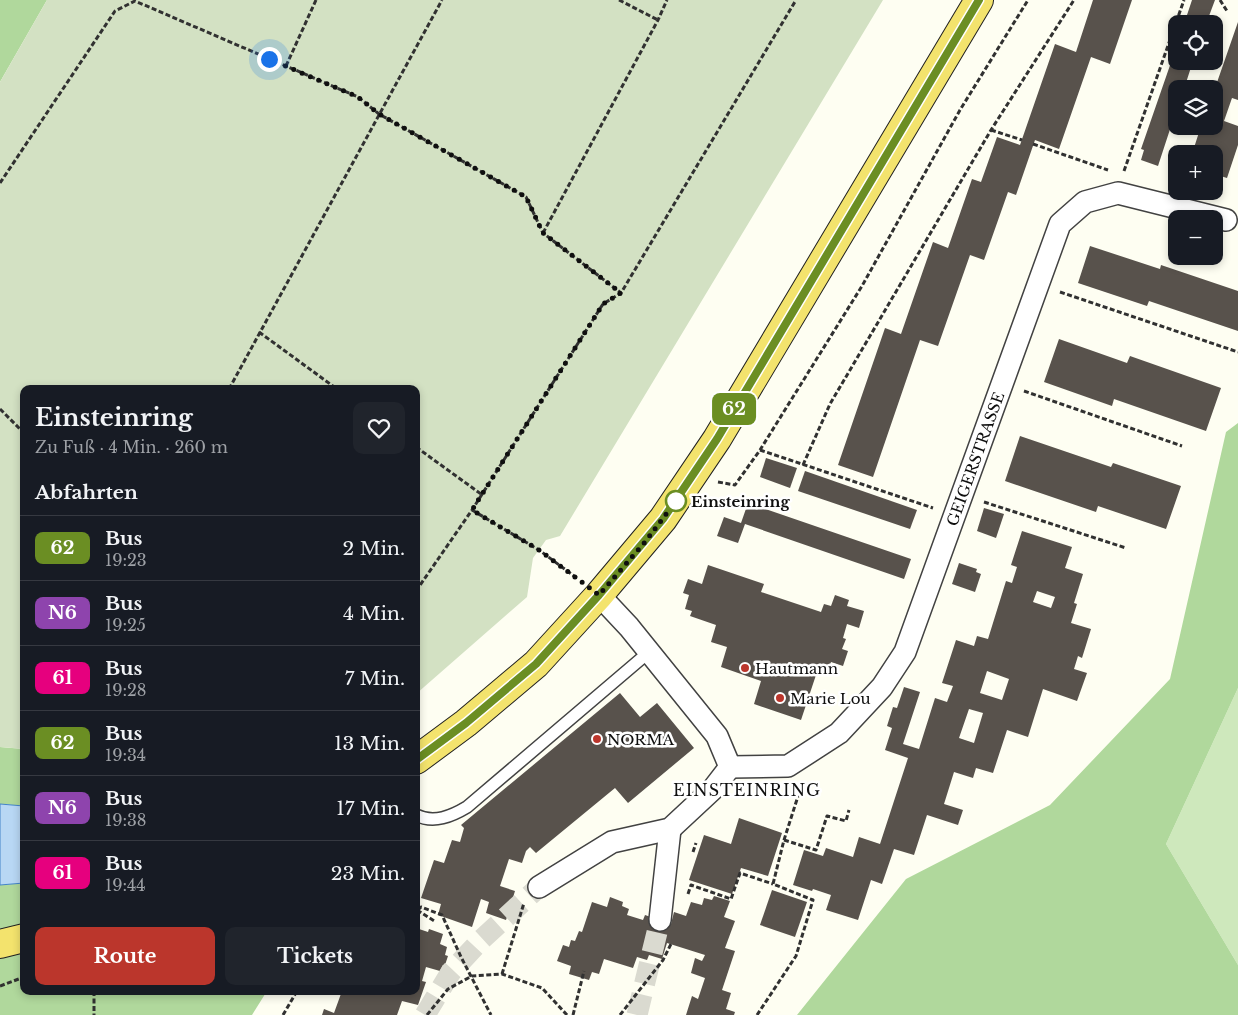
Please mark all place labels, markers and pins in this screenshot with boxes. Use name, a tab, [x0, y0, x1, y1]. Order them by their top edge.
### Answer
marker: Einsteinring	[665, 490, 687, 512]
place label: Einsteinring	[691, 492, 790, 511]
place label: Hautmann	[755, 659, 838, 678]
marker: Hautmann	[739, 662, 751, 674]
place label: Marie Lou	[790, 689, 871, 708]
marker: Marie Lou	[774, 692, 786, 704]
place label: NORMA	[607, 730, 675, 749]
marker: NORMA	[591, 733, 603, 745]

